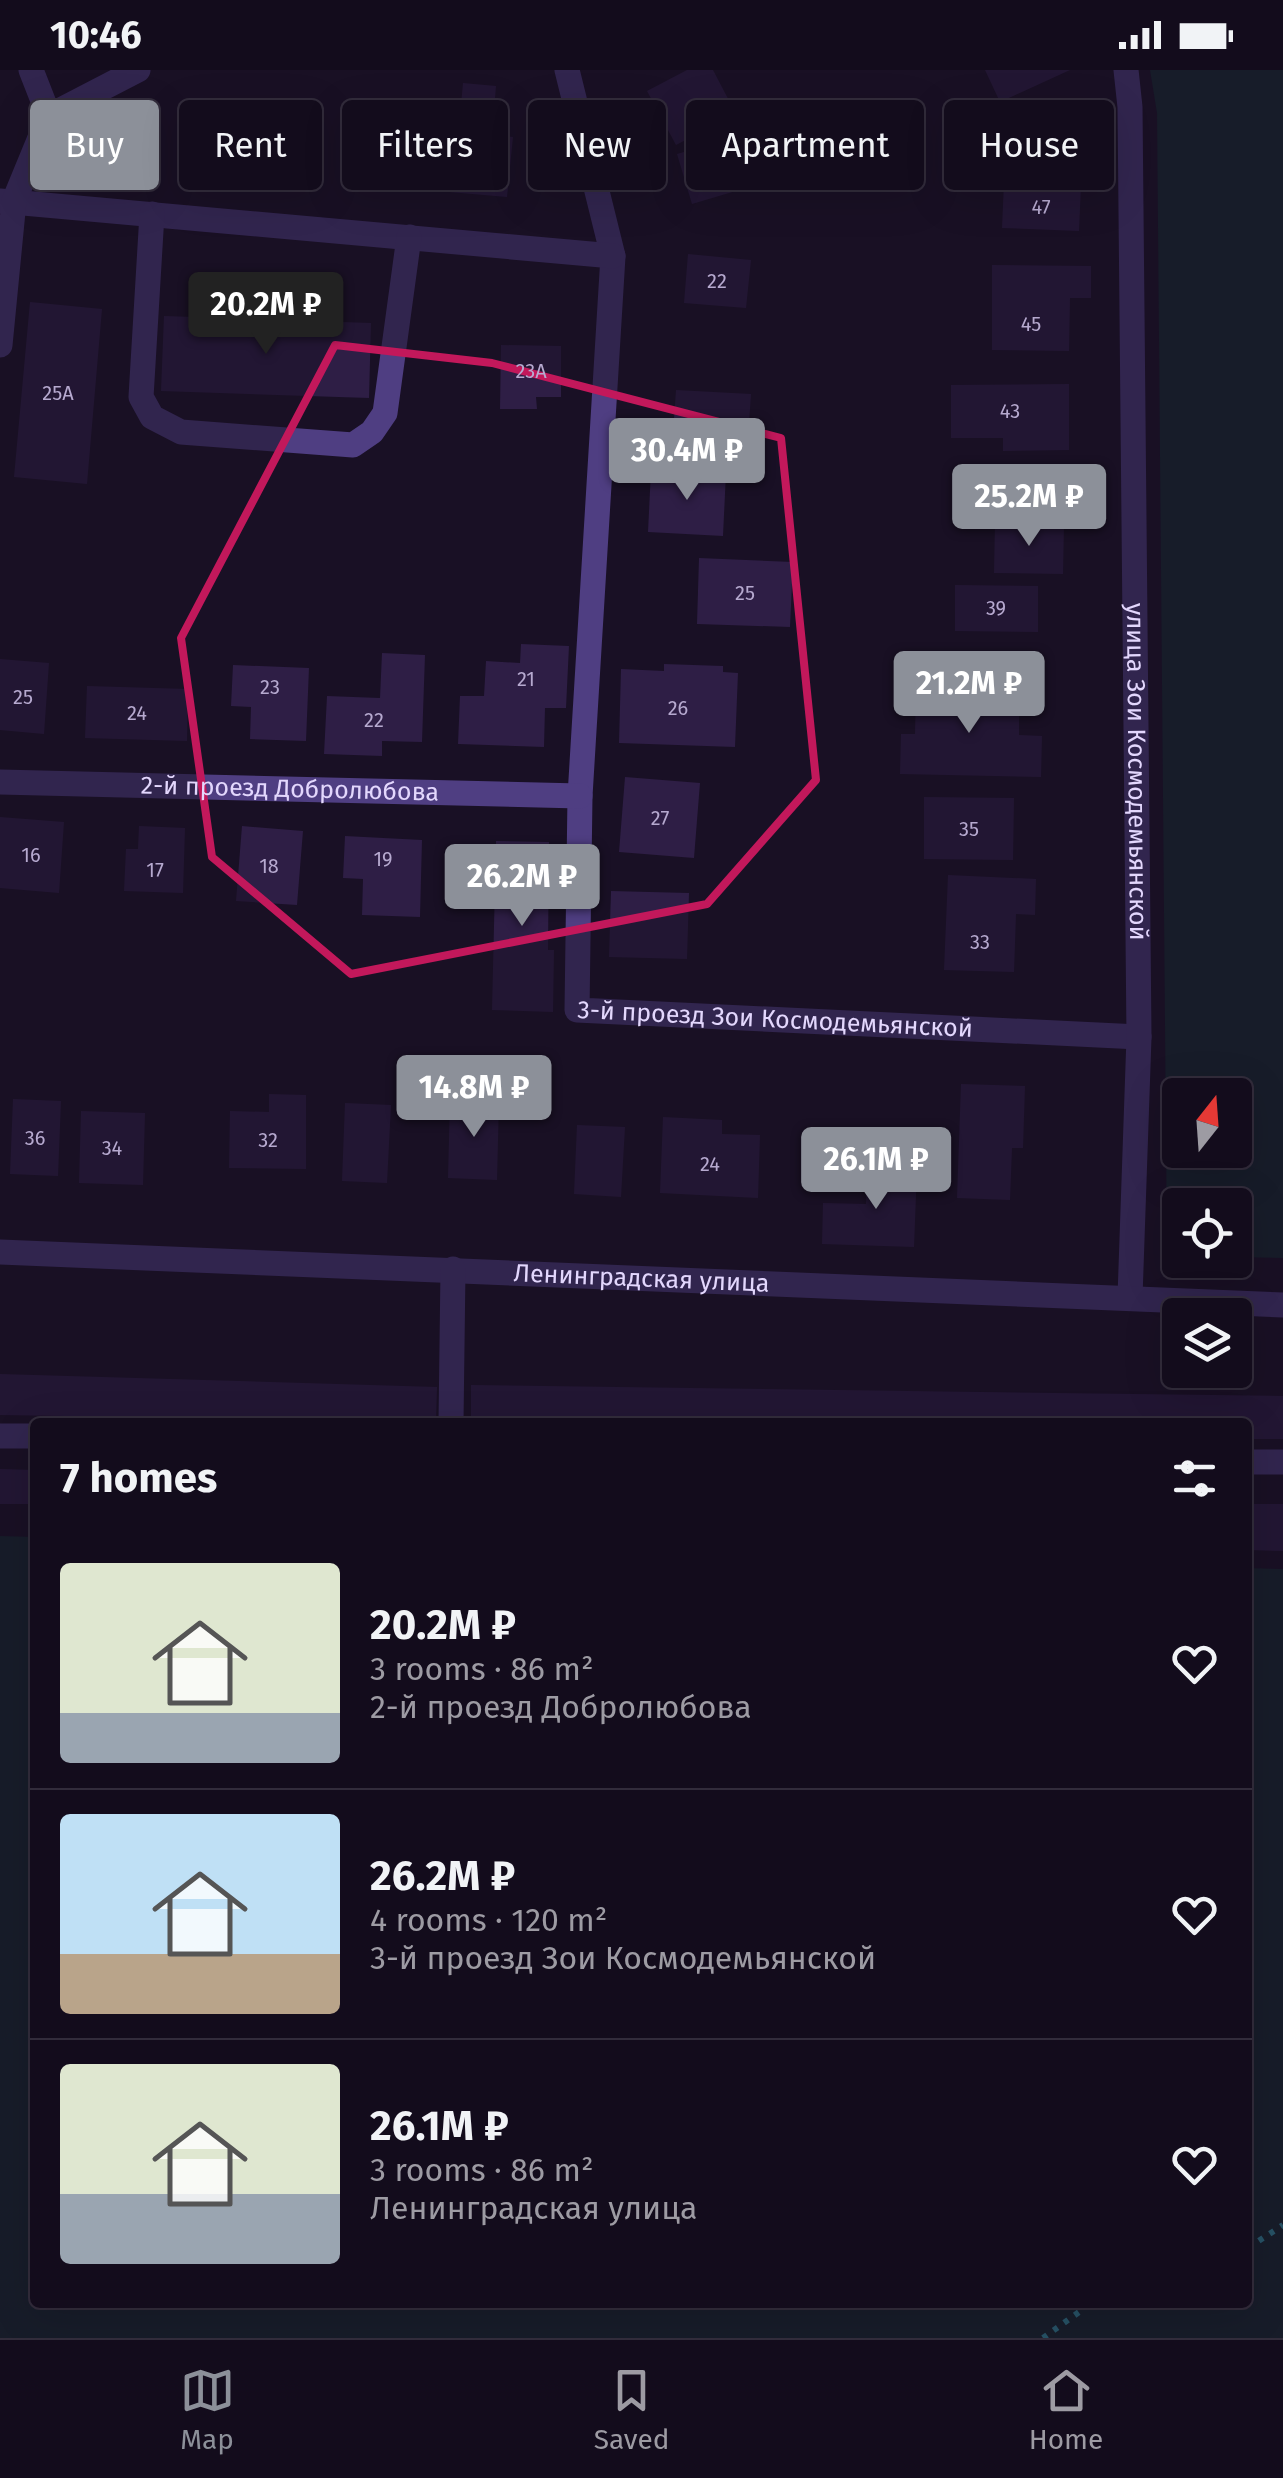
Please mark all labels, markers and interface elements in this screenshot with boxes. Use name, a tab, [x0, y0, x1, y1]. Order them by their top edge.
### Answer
text: 10:46	[50, 12, 142, 58]
chip: Buy	[30, 100, 159, 190]
chip: Rent	[179, 100, 322, 190]
chip: Filters	[342, 100, 508, 190]
chip: New	[528, 100, 666, 190]
chip: Apartment	[686, 100, 924, 190]
chip: House	[944, 100, 1114, 190]
house number: 47	[1031, 195, 1051, 219]
house number: 22	[707, 269, 727, 293]
pin: 20.2M ₽	[174, 272, 358, 357]
text: 20.2M ₽	[210, 285, 322, 323]
house number: 45	[1021, 312, 1041, 336]
house number: 23А	[515, 359, 547, 383]
house number: 25А	[42, 381, 74, 405]
house number: 43	[1000, 399, 1020, 423]
pin: 30.4M ₽	[595, 418, 779, 503]
text: 30.4M ₽	[631, 431, 743, 469]
pin: 25.2M ₽	[937, 464, 1121, 549]
text: 25.2M ₽	[974, 477, 1084, 515]
house number: 25	[735, 581, 755, 605]
house number: 39	[986, 596, 1006, 620]
street label: улица Зои Космодемьянской	[1120, 603, 1153, 941]
pin: 21.2M ₽	[877, 651, 1061, 736]
text: 21.2M ₽	[916, 664, 1022, 702]
house number: 21	[517, 667, 535, 691]
house number: 23	[260, 675, 280, 699]
house number: 25	[13, 685, 33, 709]
house number: 26	[668, 696, 688, 720]
house number: 24	[127, 701, 147, 725]
house number: 22	[364, 708, 384, 732]
street label: 2-й проезд Добролюбова	[140, 770, 439, 808]
house number: 27	[651, 806, 669, 830]
house number: 35	[959, 817, 979, 841]
house number: 16	[21, 843, 41, 867]
pin: 26.2M ₽	[430, 844, 614, 929]
house number: 19	[373, 847, 393, 871]
house number: 18	[259, 854, 279, 878]
text: 26.2M ₽	[467, 857, 577, 895]
house number: 17	[146, 858, 164, 882]
house number: 33	[970, 930, 990, 954]
street label: 3-й проезд Зои Космодемьянской	[577, 995, 974, 1044]
pin: 14.8M ₽	[382, 1055, 566, 1140]
text: 14.8M ₽	[419, 1068, 529, 1106]
north arrow	[1162, 1078, 1252, 1168]
map controls	[1162, 1078, 1252, 1388]
house number: 36	[25, 1126, 45, 1150]
pin: 26.1M ₽	[784, 1127, 968, 1212]
house number: 32	[258, 1128, 278, 1152]
house number: 34	[102, 1136, 123, 1160]
text: 26.1M ₽	[823, 1140, 929, 1178]
house number: 24	[700, 1152, 720, 1176]
button: locate	[1162, 1188, 1252, 1278]
street label: Ленинградская улица	[513, 1258, 770, 1299]
button: layers	[1162, 1298, 1252, 1388]
icon: filters	[1167, 1451, 1222, 1506]
text: 7 homes	[60, 1453, 217, 1503]
text: 20.2M ₽	[370, 1600, 516, 1650]
icon: home	[140, 1603, 260, 1723]
icon: heart	[1167, 1636, 1222, 1691]
text: 3 rooms · 86 m²	[370, 1650, 593, 1688]
text: 2-й проезд Добролюбова	[370, 1688, 752, 1726]
text: 26.2M ₽	[370, 1851, 515, 1901]
icon: home	[140, 1854, 260, 1974]
icon: heart	[1167, 1887, 1222, 1942]
text: 4 rooms · 120 m²	[370, 1901, 607, 1939]
text: 3-й проезд Зои Космодемьянской	[370, 1939, 876, 1977]
text: 26.1M ₽	[370, 2101, 509, 2151]
icon: home	[140, 2104, 260, 2224]
icon: heart	[1167, 2137, 1222, 2192]
text: 3 rooms · 86 m²	[370, 2151, 593, 2189]
text: Ленинградская улица	[370, 2189, 697, 2227]
tab: Map	[180, 2363, 235, 2456]
tab: Saved	[594, 2363, 670, 2456]
tab: Home	[1029, 2363, 1103, 2456]

